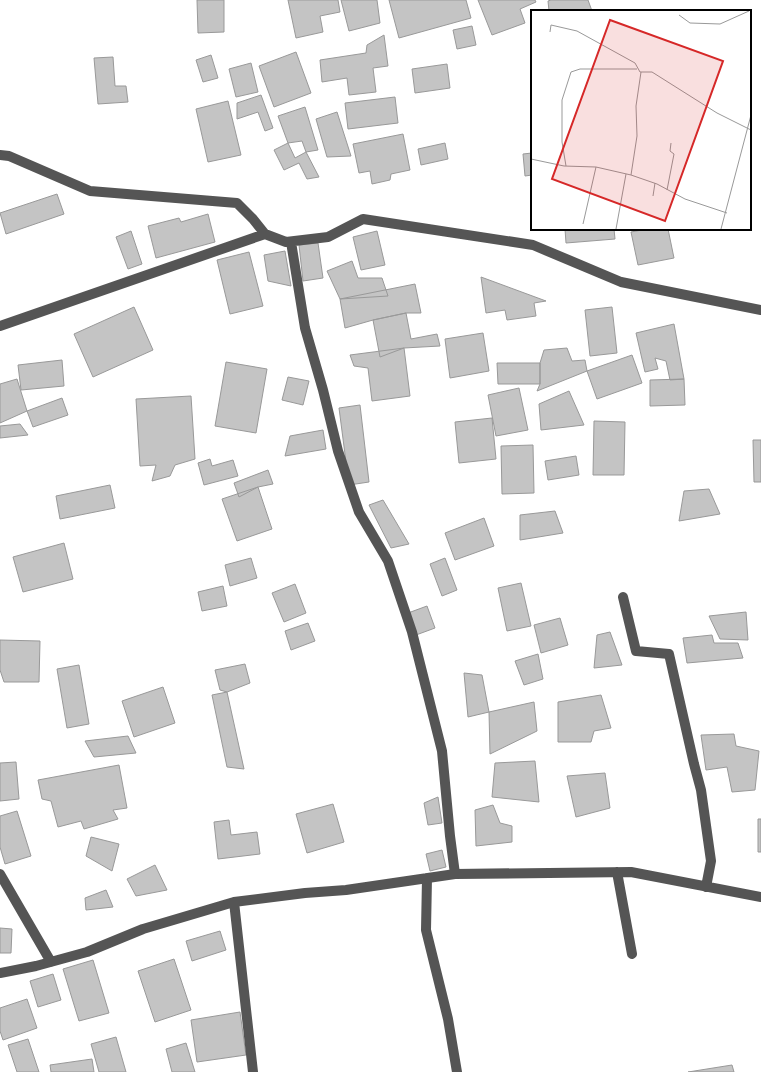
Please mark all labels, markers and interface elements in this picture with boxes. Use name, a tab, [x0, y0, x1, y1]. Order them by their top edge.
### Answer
inset map	[531, 10, 751, 230]

